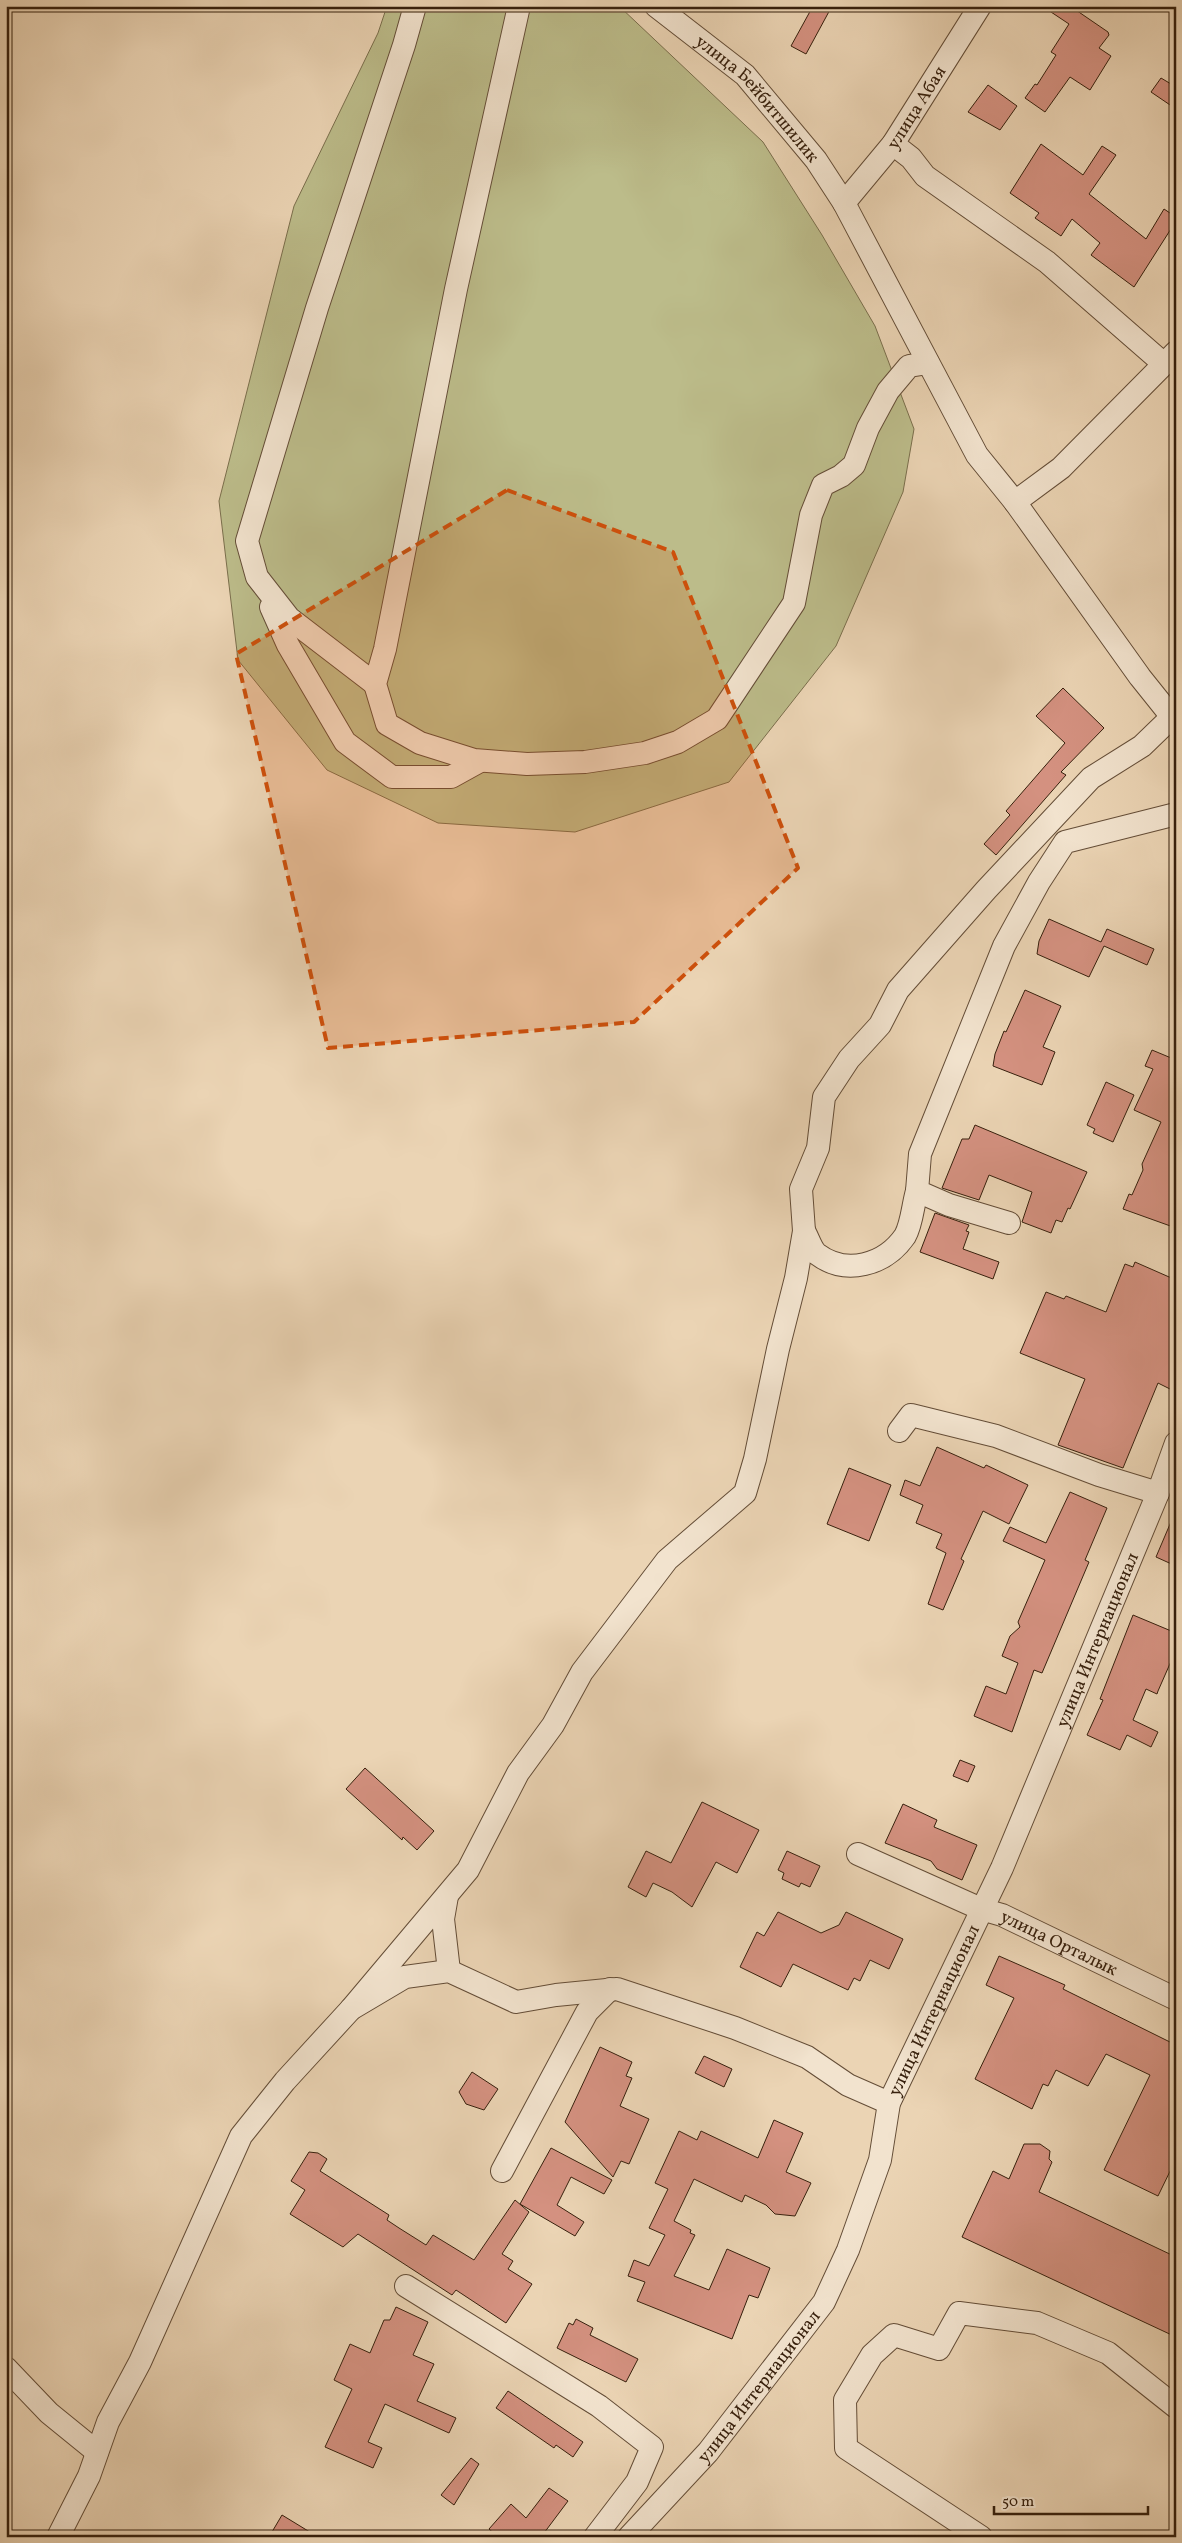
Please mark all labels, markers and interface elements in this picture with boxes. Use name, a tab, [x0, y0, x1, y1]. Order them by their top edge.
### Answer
street label: улица Бейбитшилик	[689, 30, 825, 169]
street label: улица Абая	[882, 62, 953, 155]
street label: улица Интернационал	[1051, 1549, 1146, 1732]
street label: улица Орталык	[996, 1905, 1122, 1983]
street label: улица Интернационал	[883, 1921, 987, 2101]
street label: улица Интернационал	[693, 2305, 827, 2469]
scale bar	[994, 2483, 1148, 2515]
text: 50 m	[1002, 2492, 1034, 2513]

